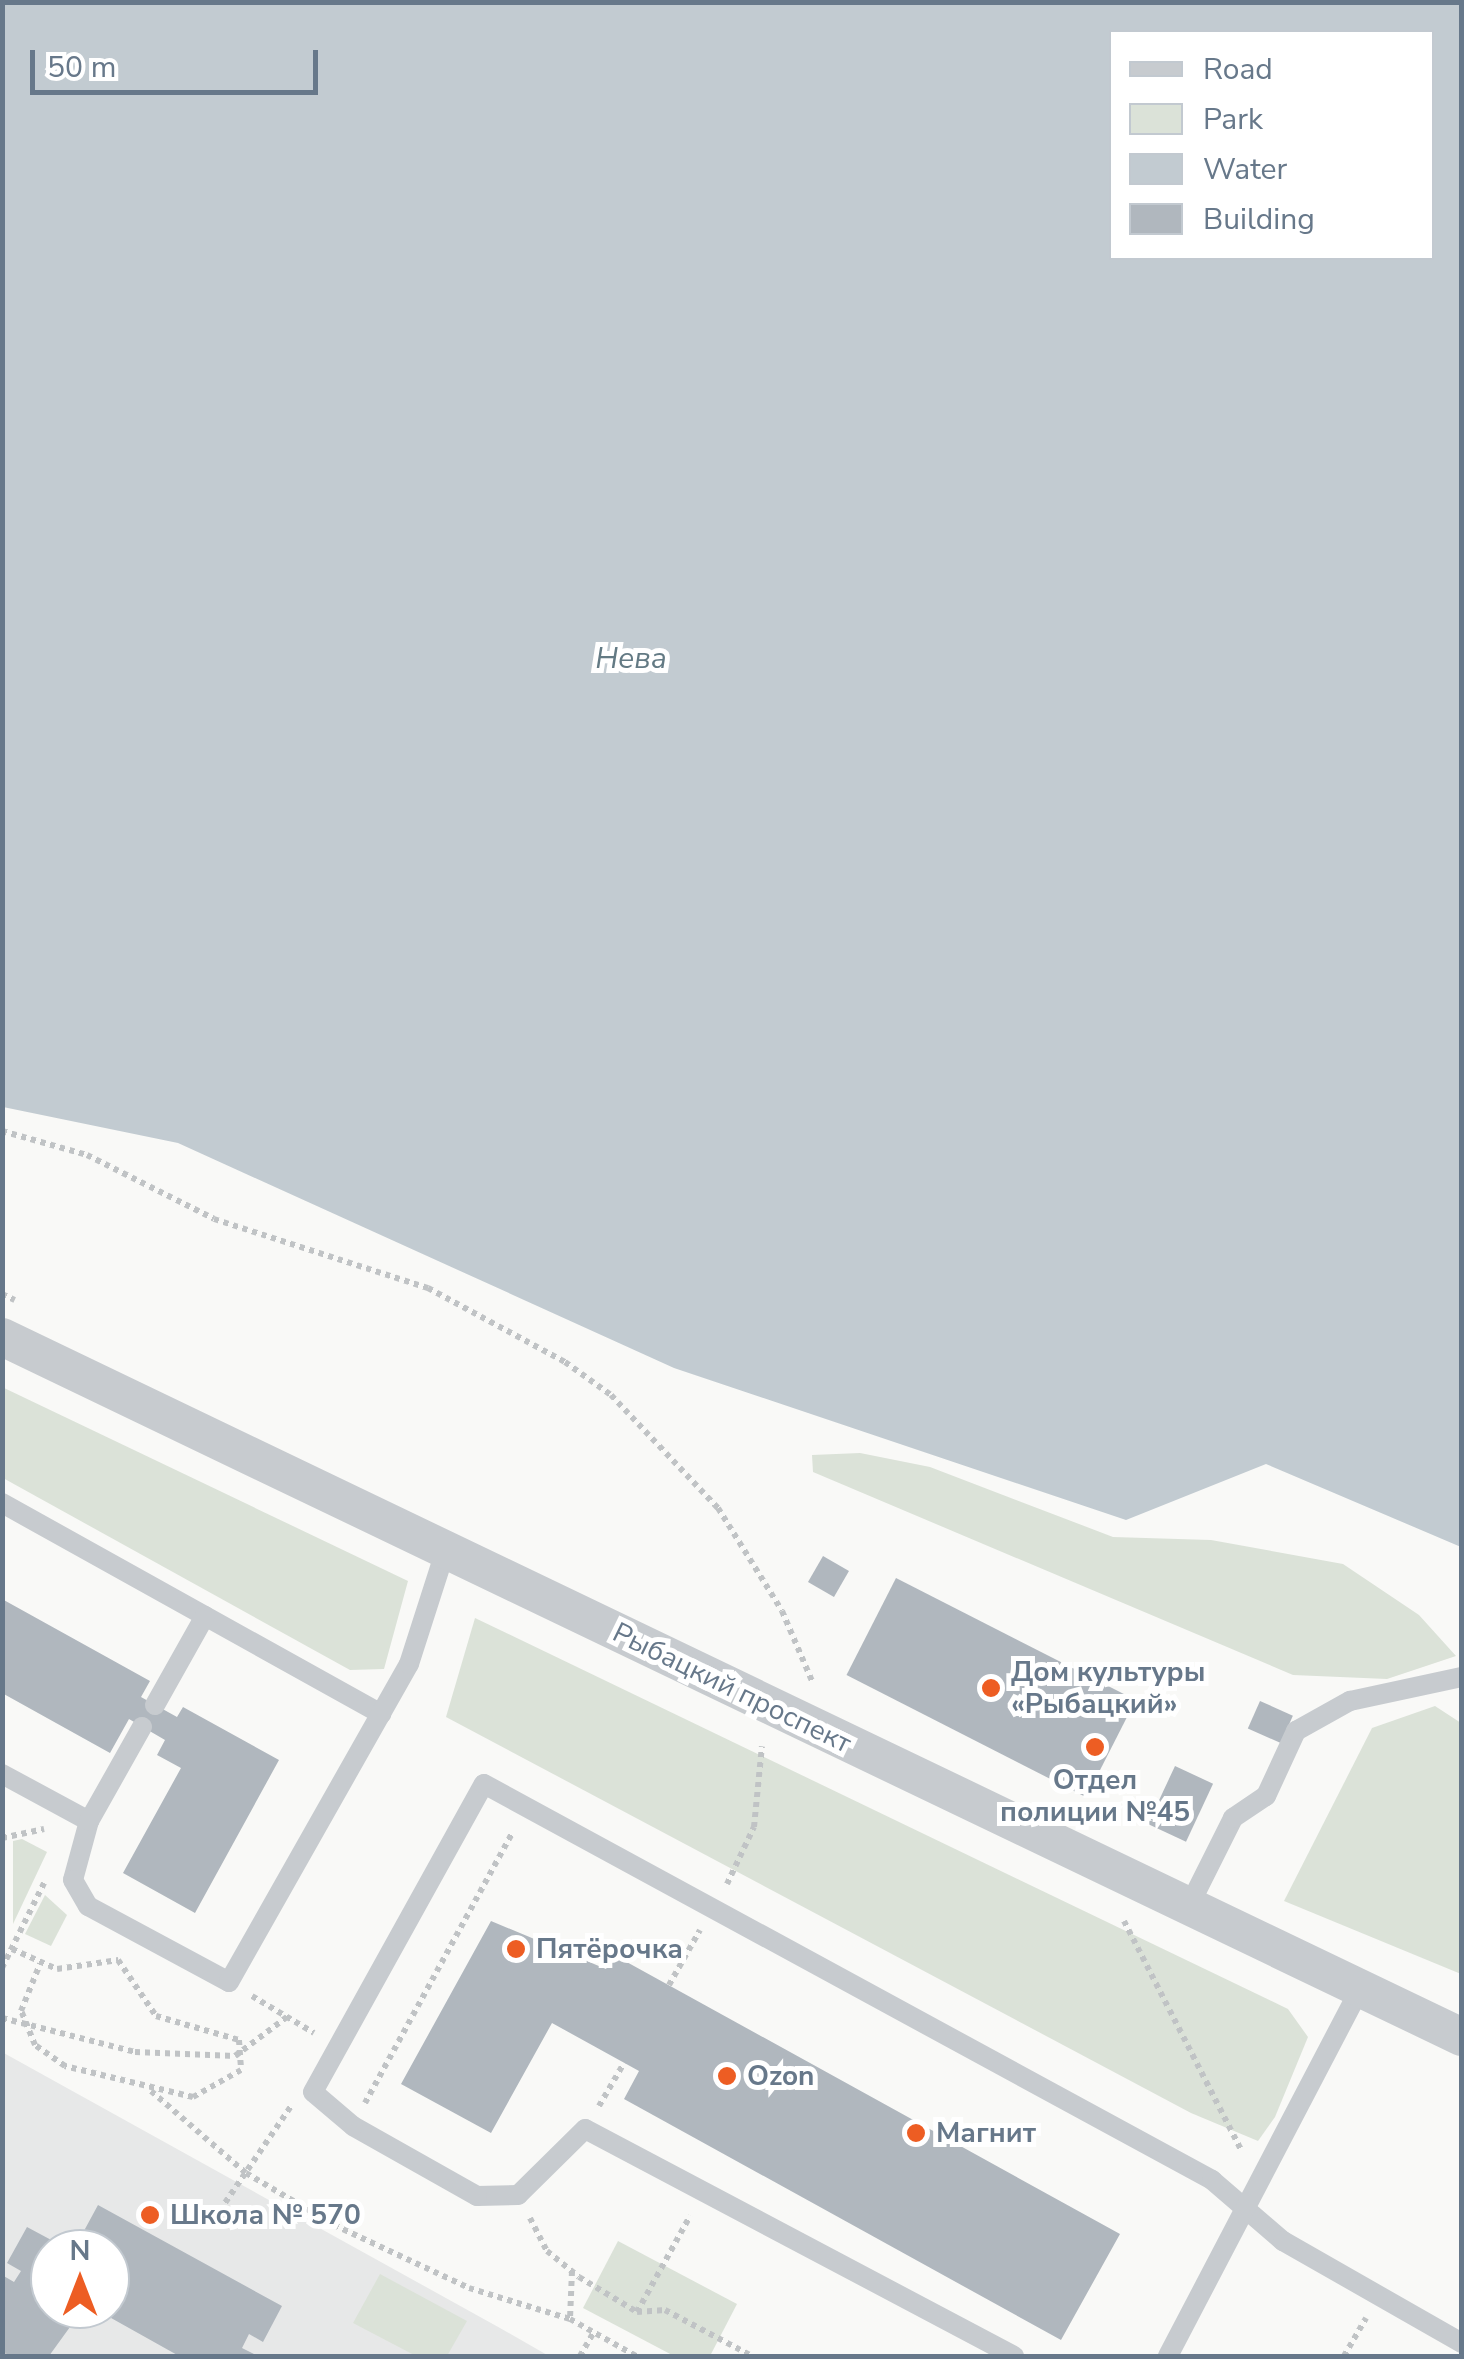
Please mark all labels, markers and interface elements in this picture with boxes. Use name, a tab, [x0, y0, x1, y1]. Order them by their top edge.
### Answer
scale bar	[35, 30, 322, 92]
legend	[1109, 30, 1434, 260]
text: 50 m	[47, 47, 116, 88]
text: Road	[1203, 49, 1273, 90]
text: Park	[1203, 99, 1263, 140]
text: Water	[1203, 149, 1287, 190]
text: Building	[1203, 199, 1315, 240]
water label: Нева	[595, 641, 667, 677]
street label: Рыбацкий проспект	[607, 1616, 857, 1760]
place label: Дом культуры «Рыбацкий»	[1011, 1655, 1205, 1721]
marker: Дом культуры «Рыбацкий»	[980, 1677, 1002, 1699]
marker: Отдел полиции №45	[1084, 1736, 1106, 1758]
place label: Отдел полиции №45	[1000, 1763, 1190, 1829]
place label: Пятёрочка	[536, 1932, 683, 1966]
marker: Пятёрочка	[505, 1938, 527, 1960]
place label: Ozon	[747, 2059, 814, 2093]
marker: Ozon	[716, 2065, 738, 2087]
place label: Магнит	[936, 2116, 1036, 2150]
marker: Магнит	[905, 2122, 927, 2144]
place label: Школа № 570	[170, 2198, 361, 2232]
marker: Школа № 570	[139, 2204, 161, 2226]
north arrow	[30, 2229, 130, 2329]
text: N	[70, 2232, 90, 2270]

